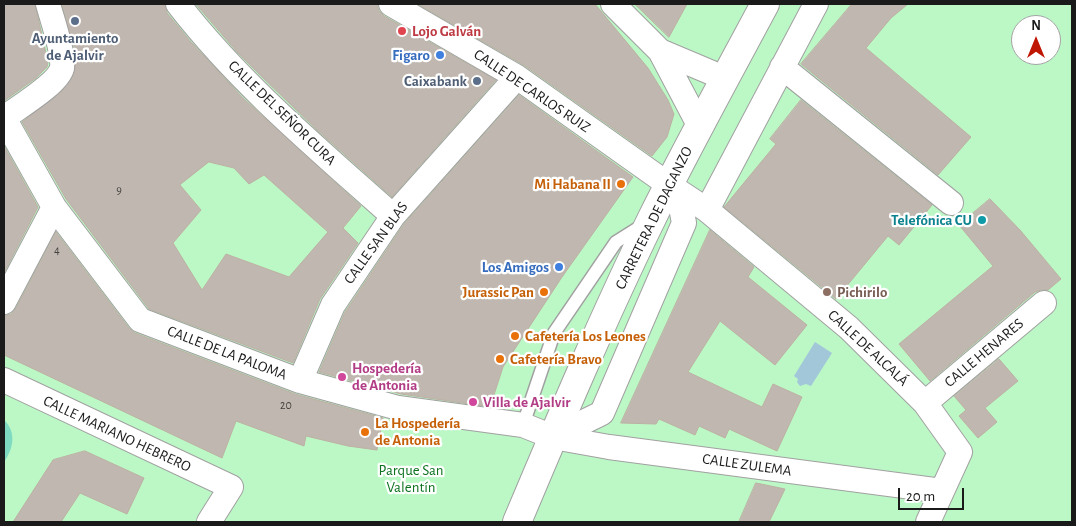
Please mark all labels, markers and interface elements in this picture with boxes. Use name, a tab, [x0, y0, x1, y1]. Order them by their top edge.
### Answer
marker: Ayuntamiento de Ajalvir	[69, 15, 81, 27]
north arrow	[1011, 15, 1061, 65]
text: N	[1031, 19, 1041, 33]
place label: Lojo Galván	[412, 22, 481, 40]
marker: Lojo Galván	[396, 25, 408, 37]
place label: Ayuntamiento de Ajalvir	[32, 29, 118, 64]
street label: CALLE DE CARLOS RUIZ	[470, 45, 594, 137]
place label: Figaro	[392, 46, 430, 64]
marker: Figaro	[434, 49, 446, 61]
street label: CALLE DEL SEÑOR CURA	[224, 57, 340, 169]
place label: Caixabank	[404, 72, 467, 90]
marker: Caixabank	[471, 75, 483, 87]
street label: CARRETERA DE DAGANZO	[611, 143, 697, 293]
place label: Mi Habana II	[534, 175, 611, 193]
marker: Mi Habana II	[615, 178, 627, 190]
house number: 9	[116, 183, 122, 197]
street label: CALLE SAN BLAS	[340, 198, 412, 288]
place label: Telefónica CU	[891, 211, 972, 229]
marker: Telefónica CU	[976, 214, 988, 226]
house number: 4	[54, 243, 60, 257]
place label: Los Amigos	[482, 258, 549, 276]
marker: Los Amigos	[553, 261, 565, 273]
place label: Jurassic Pan	[463, 283, 534, 301]
place label: Pichirilo	[837, 283, 887, 301]
marker: Jurassic Pan	[538, 286, 550, 298]
marker: Pichirilo	[821, 286, 833, 298]
street label: CALLE DE ALCALÁ	[824, 306, 912, 390]
street label: CALLE HENARES	[941, 315, 1027, 391]
street label: CALLE DE LA PALOMA	[165, 322, 289, 384]
place label: Cafetería Los Leones	[525, 327, 646, 345]
marker: Cafetería Los Leones	[509, 330, 521, 342]
place label: Cafetería Bravo	[510, 350, 602, 368]
marker: Cafetería Bravo	[494, 353, 506, 365]
place label: Hospedería de Antonia	[352, 359, 421, 394]
marker: Hospedería de Antonia	[336, 371, 348, 383]
street label: CALLE MARIANO HEBRERO	[40, 392, 194, 476]
place label: Villa de Ajalvir	[483, 393, 571, 411]
marker: Villa de Ajalvir	[467, 396, 479, 408]
house number: 20	[280, 398, 292, 412]
place label: La Hospedería de Antonia	[375, 414, 460, 449]
marker: La Hospedería de Antonia	[359, 426, 371, 438]
street label: CALLE ZULEMA	[701, 450, 793, 480]
park label: Parque San Valentín	[379, 461, 443, 496]
scale bar	[901, 478, 967, 510]
text: 20 m	[906, 489, 935, 504]

